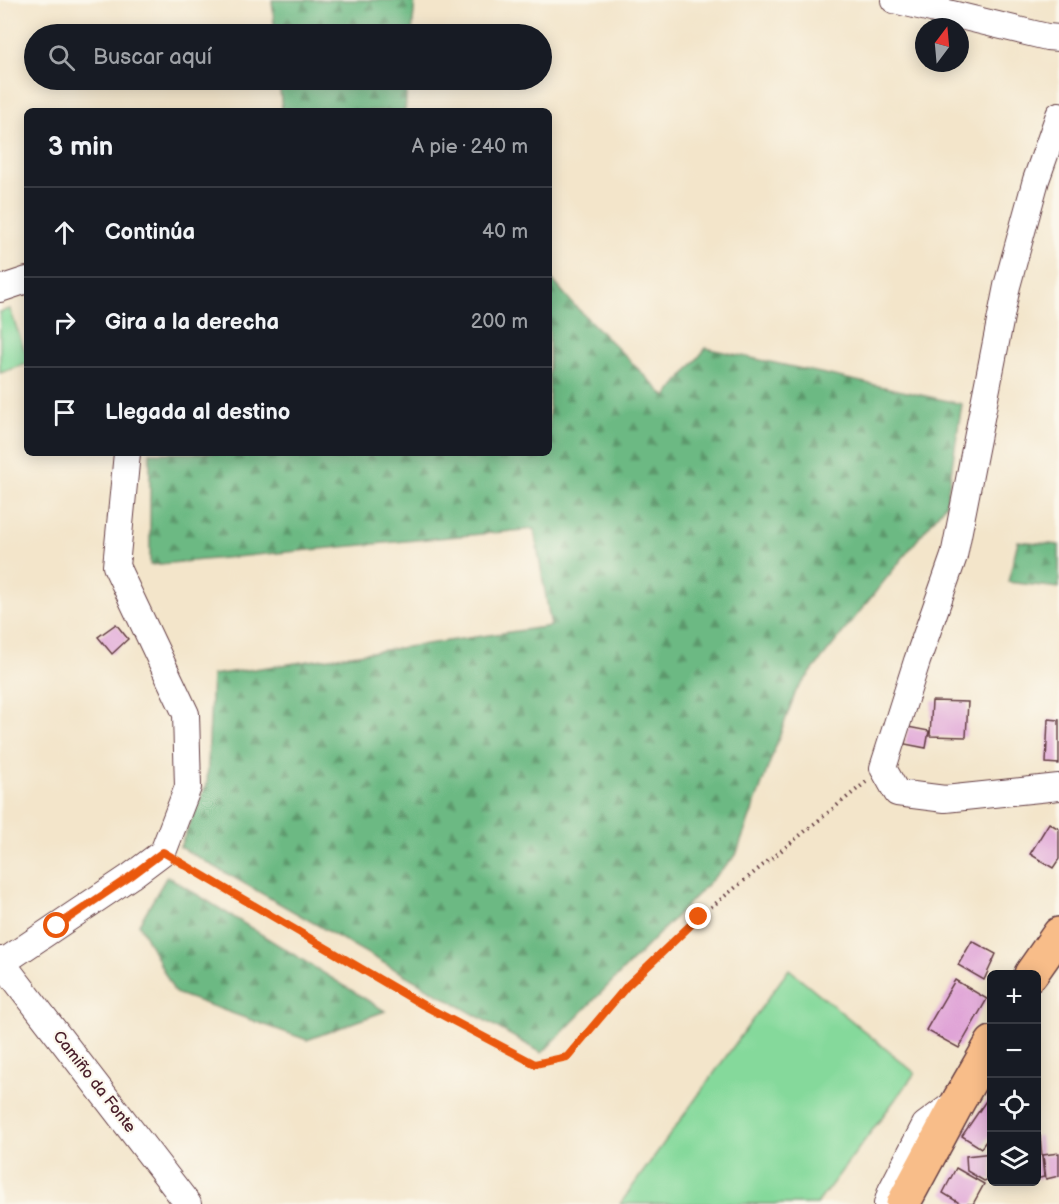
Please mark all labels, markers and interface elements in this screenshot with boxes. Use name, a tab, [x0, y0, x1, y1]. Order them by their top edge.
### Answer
north arrow	[915, 18, 969, 72]
search box	[24, 24, 552, 90]
icon: search	[45, 41, 78, 74]
text: Buscar aquí	[93, 44, 212, 71]
text: 3 min	[48, 132, 113, 163]
text: A pie · 240 m	[412, 135, 528, 159]
icon: ahead	[48, 216, 81, 249]
text: Continúa	[105, 219, 195, 246]
text: 40 m	[482, 220, 528, 244]
icon: right	[48, 306, 81, 339]
text: Gira a la derecha	[105, 309, 279, 336]
text: 200 m	[471, 310, 528, 334]
icon: arrive	[48, 396, 81, 429]
text: Llegada al destino	[105, 399, 290, 426]
route end	[685, 903, 711, 929]
route start	[43, 912, 69, 938]
map controls	[987, 970, 1041, 1186]
button: +	[987, 970, 1041, 1024]
button: −	[987, 1024, 1041, 1078]
street label: Camiño da Fonte	[48, 1027, 140, 1137]
button: locate	[987, 1078, 1041, 1132]
button: layers	[987, 1132, 1041, 1186]

